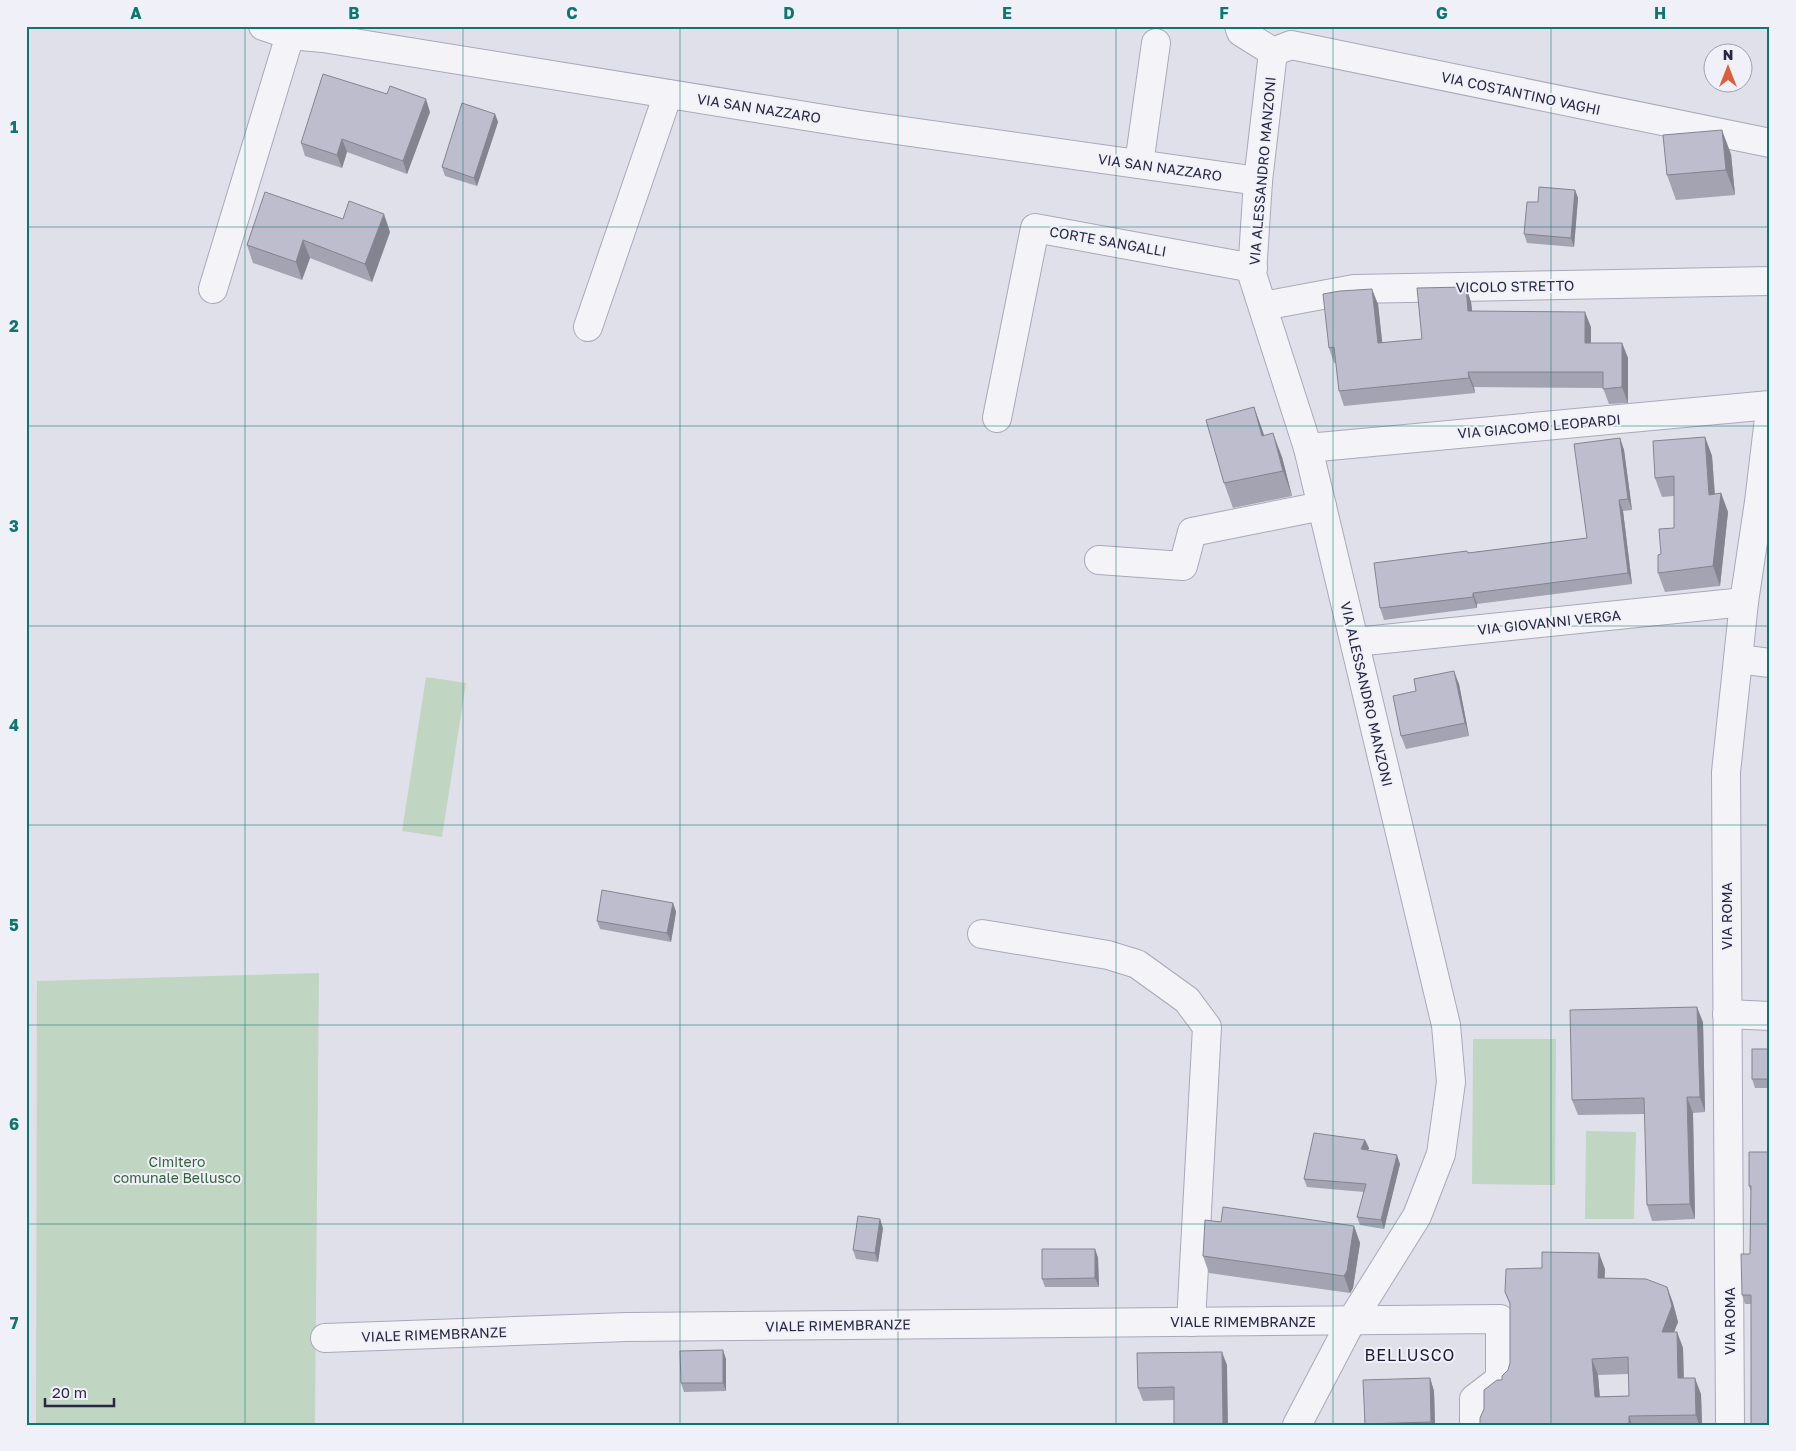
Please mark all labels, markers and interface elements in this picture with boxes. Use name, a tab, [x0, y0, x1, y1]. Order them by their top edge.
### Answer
text: A	[130, 3, 142, 23]
text: B	[348, 3, 360, 23]
text: C	[566, 3, 578, 23]
text: D	[783, 3, 795, 23]
text: E	[1002, 3, 1012, 23]
text: F	[1219, 3, 1229, 23]
text: G	[1436, 3, 1448, 23]
text: H	[1654, 3, 1666, 23]
north arrow	[1704, 42, 1754, 92]
text: N	[1723, 46, 1733, 63]
street label: VIA COSTANTINO VAGHI	[1440, 68, 1602, 118]
street label: VIA ALESSANDRO MANZONI	[1245, 76, 1279, 266]
street label: VIA SAN NAZZARO	[696, 90, 822, 126]
text: 1	[10, 117, 18, 137]
street label: VIA SAN NAZZARO	[1097, 150, 1223, 184]
street label: CORTE SANGALLI	[1048, 222, 1168, 260]
street label: VICOLO STRETTO	[1456, 276, 1574, 296]
text: 2	[9, 316, 19, 336]
street label: VIA GIACOMO LEOPARDI	[1457, 410, 1621, 442]
text: 3	[9, 516, 19, 536]
street label: VIA ALESSANDRO MANZONI	[1337, 600, 1397, 788]
street label: VIA GIOVANNI VERGA	[1476, 606, 1622, 638]
text: 4	[9, 715, 19, 735]
street label: VIA ROMA	[1718, 881, 1735, 950]
text: 5	[9, 915, 19, 935]
text: 6	[9, 1114, 19, 1134]
park label: Cimitero comunale Bellusco	[113, 1153, 241, 1186]
street label: VIA ROMA	[1721, 1286, 1738, 1355]
text: 7	[10, 1313, 19, 1333]
street label: VIALE RIMEMBRANZE	[1170, 1313, 1316, 1330]
street label: VIALE RIMEMBRANZE	[765, 1315, 911, 1335]
street label: VIALE RIMEMBRANZE	[361, 1323, 507, 1345]
district label: BELLUSCO	[1365, 1345, 1455, 1365]
scale bar	[45, 1376, 114, 1408]
text: 20 m	[52, 1383, 87, 1401]

